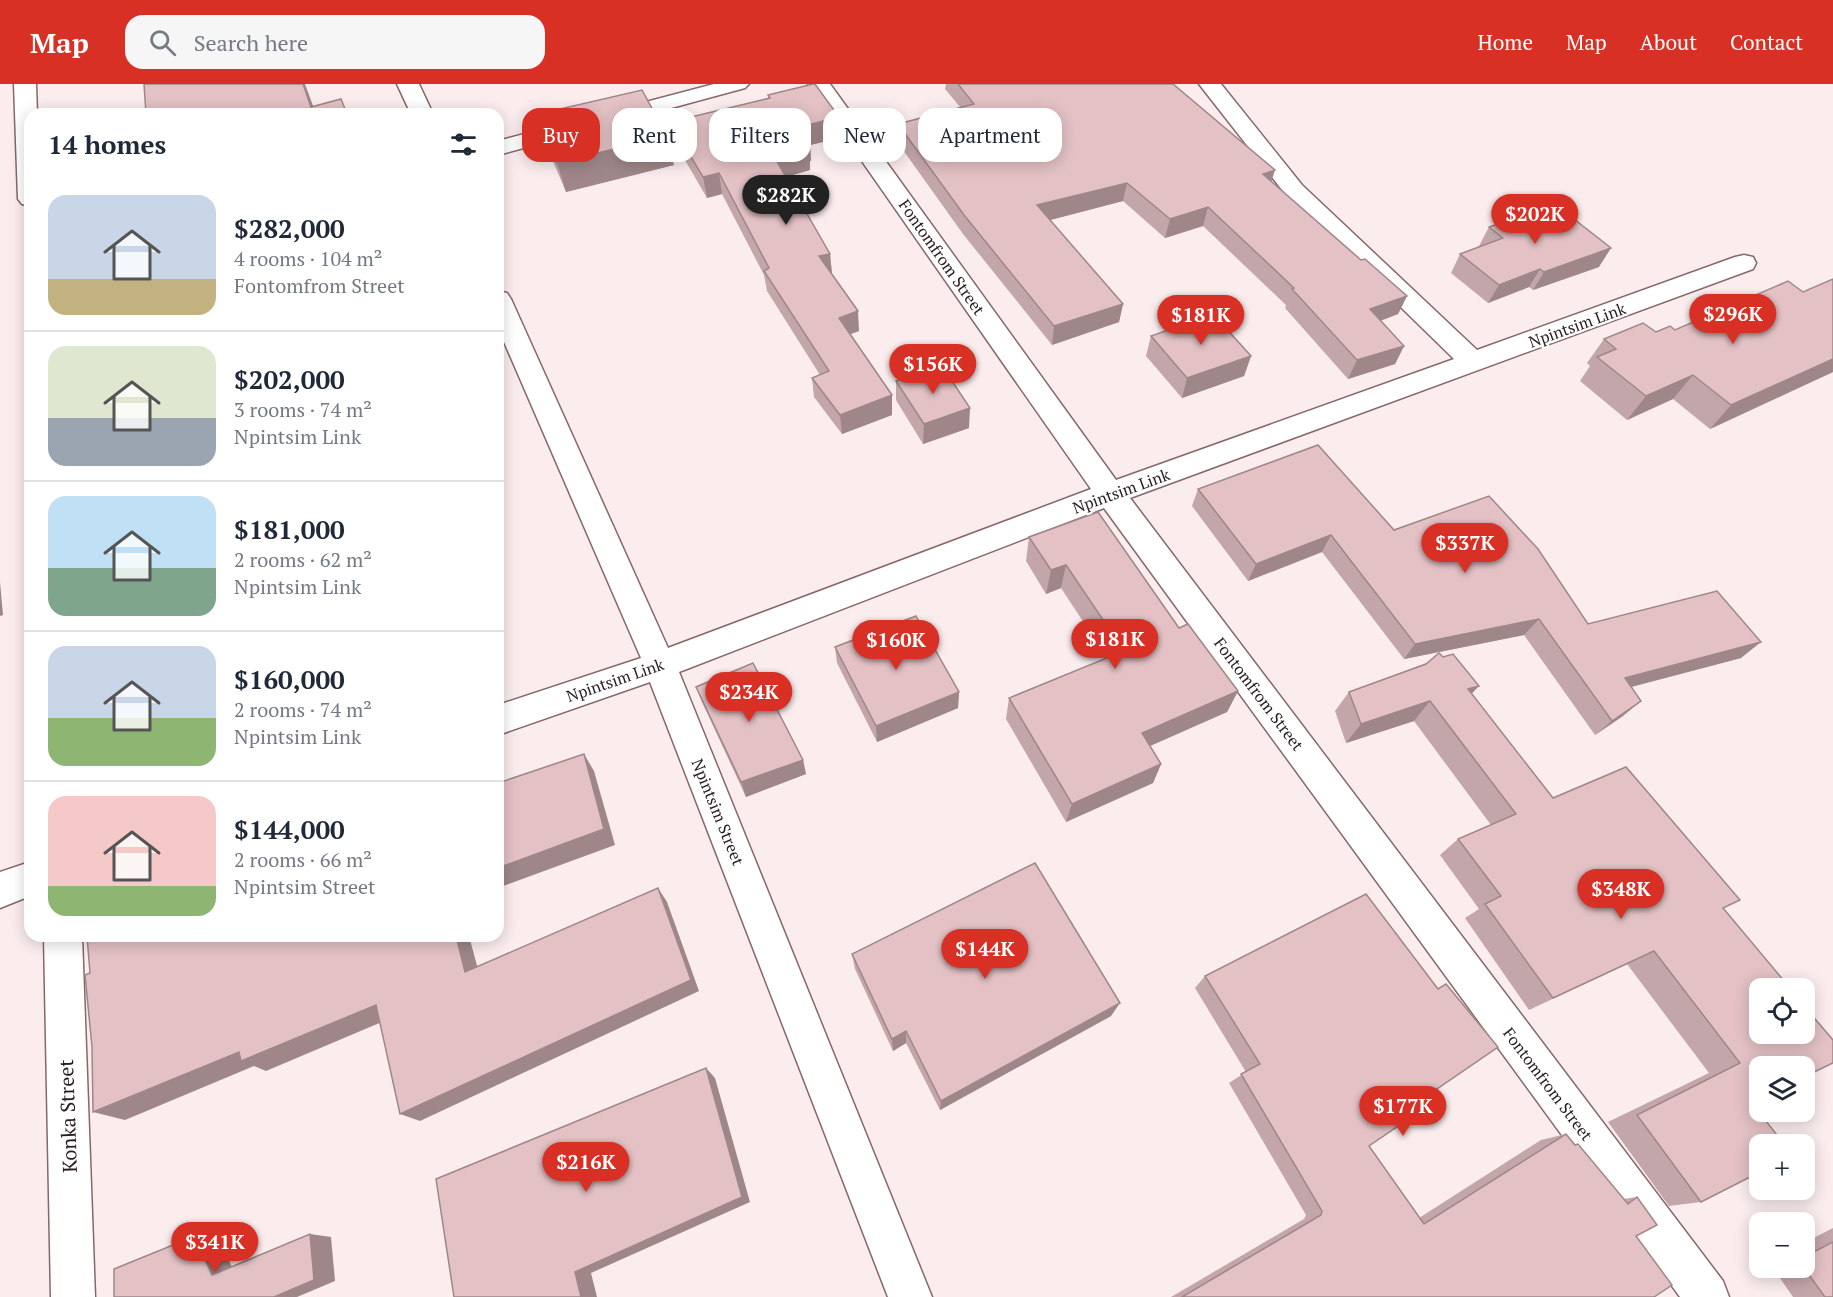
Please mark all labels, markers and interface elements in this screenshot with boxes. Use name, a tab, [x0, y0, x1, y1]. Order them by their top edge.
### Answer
search box	[125, 15, 545, 69]
text: Map	[30, 24, 89, 61]
icon: search	[146, 26, 179, 59]
text: Search here	[194, 28, 308, 57]
text: Home	[1477, 28, 1533, 56]
text: Map	[1566, 28, 1607, 56]
text: About	[1640, 28, 1697, 56]
text: Contact	[1730, 28, 1803, 56]
chip: Buy	[522, 108, 600, 162]
chip: Rent	[612, 108, 697, 162]
chip: Filters	[709, 108, 811, 162]
chip: New	[823, 108, 906, 162]
chip: Apartment	[918, 108, 1062, 162]
text: 14 homes	[48, 127, 166, 161]
icon: filters	[447, 128, 480, 161]
pin: $282K	[744, 175, 828, 226]
text: $282K	[756, 181, 816, 208]
pin: $202K	[1493, 194, 1577, 245]
street label: Fontomfrom Street	[894, 195, 990, 319]
text: $202K	[1505, 200, 1565, 227]
text: $282,000	[234, 211, 345, 245]
icon: home	[96, 219, 168, 291]
text: 4 rooms · 104 m²	[234, 245, 382, 272]
text: Fontomfrom Street	[234, 272, 405, 299]
pin: $296K	[1691, 294, 1775, 345]
pin: $181K	[1159, 295, 1243, 346]
street label: Npintsim Link	[1525, 297, 1629, 353]
text: $296K	[1703, 300, 1763, 327]
text: $181K	[1171, 301, 1231, 328]
pin: $156K	[891, 344, 975, 395]
text: $156K	[903, 350, 963, 377]
text: $202,000	[234, 362, 345, 396]
icon: home	[96, 370, 168, 442]
text: 3 rooms · 74 m²	[234, 396, 372, 423]
text: Npintsim Link	[234, 423, 361, 450]
street label: Npintsim Link	[1069, 463, 1173, 519]
text: $181,000	[234, 512, 345, 546]
icon: home	[96, 520, 168, 592]
pin: $337K	[1423, 523, 1507, 574]
text: $337K	[1435, 529, 1495, 556]
text: 2 rooms · 62 m²	[234, 546, 372, 573]
text: Npintsim Link	[234, 573, 361, 600]
pin: $181K	[1073, 619, 1157, 670]
pin: $160K	[854, 620, 938, 671]
text: $181K	[1085, 625, 1145, 652]
text: $160K	[866, 626, 926, 653]
street label: Fontomfrom Street	[1209, 633, 1309, 755]
street label: Npintsim Link	[563, 653, 667, 707]
text: $160,000	[234, 662, 345, 696]
icon: home	[96, 670, 168, 742]
pin: $234K	[707, 672, 791, 723]
text: $234K	[719, 678, 779, 705]
text: 2 rooms · 74 m²	[234, 696, 372, 723]
text: Npintsim Link	[234, 723, 361, 750]
street label: Npintsim Street	[687, 755, 749, 869]
text: $144,000	[234, 812, 345, 846]
icon: home	[96, 820, 168, 892]
text: 2 rooms · 66 m²	[234, 846, 372, 873]
pin: $348K	[1579, 869, 1663, 920]
text: Npintsim Street	[234, 873, 375, 900]
text: $348K	[1591, 875, 1651, 902]
pin: $144K	[943, 929, 1027, 980]
text: $144K	[955, 935, 1015, 962]
map controls	[1749, 978, 1815, 1278]
button: locate	[1749, 978, 1815, 1044]
street label: Fontomfrom Street	[1498, 1023, 1598, 1145]
button: layers	[1749, 1056, 1815, 1122]
street label: Konka Street	[52, 1058, 83, 1173]
pin: $177K	[1361, 1086, 1445, 1137]
text: $177K	[1373, 1092, 1433, 1119]
button: +	[1749, 1134, 1815, 1200]
pin: $216K	[544, 1142, 628, 1193]
text: $216K	[556, 1148, 616, 1175]
button: −	[1749, 1212, 1815, 1278]
pin: $341K	[173, 1222, 257, 1273]
text: $341K	[185, 1228, 245, 1255]

